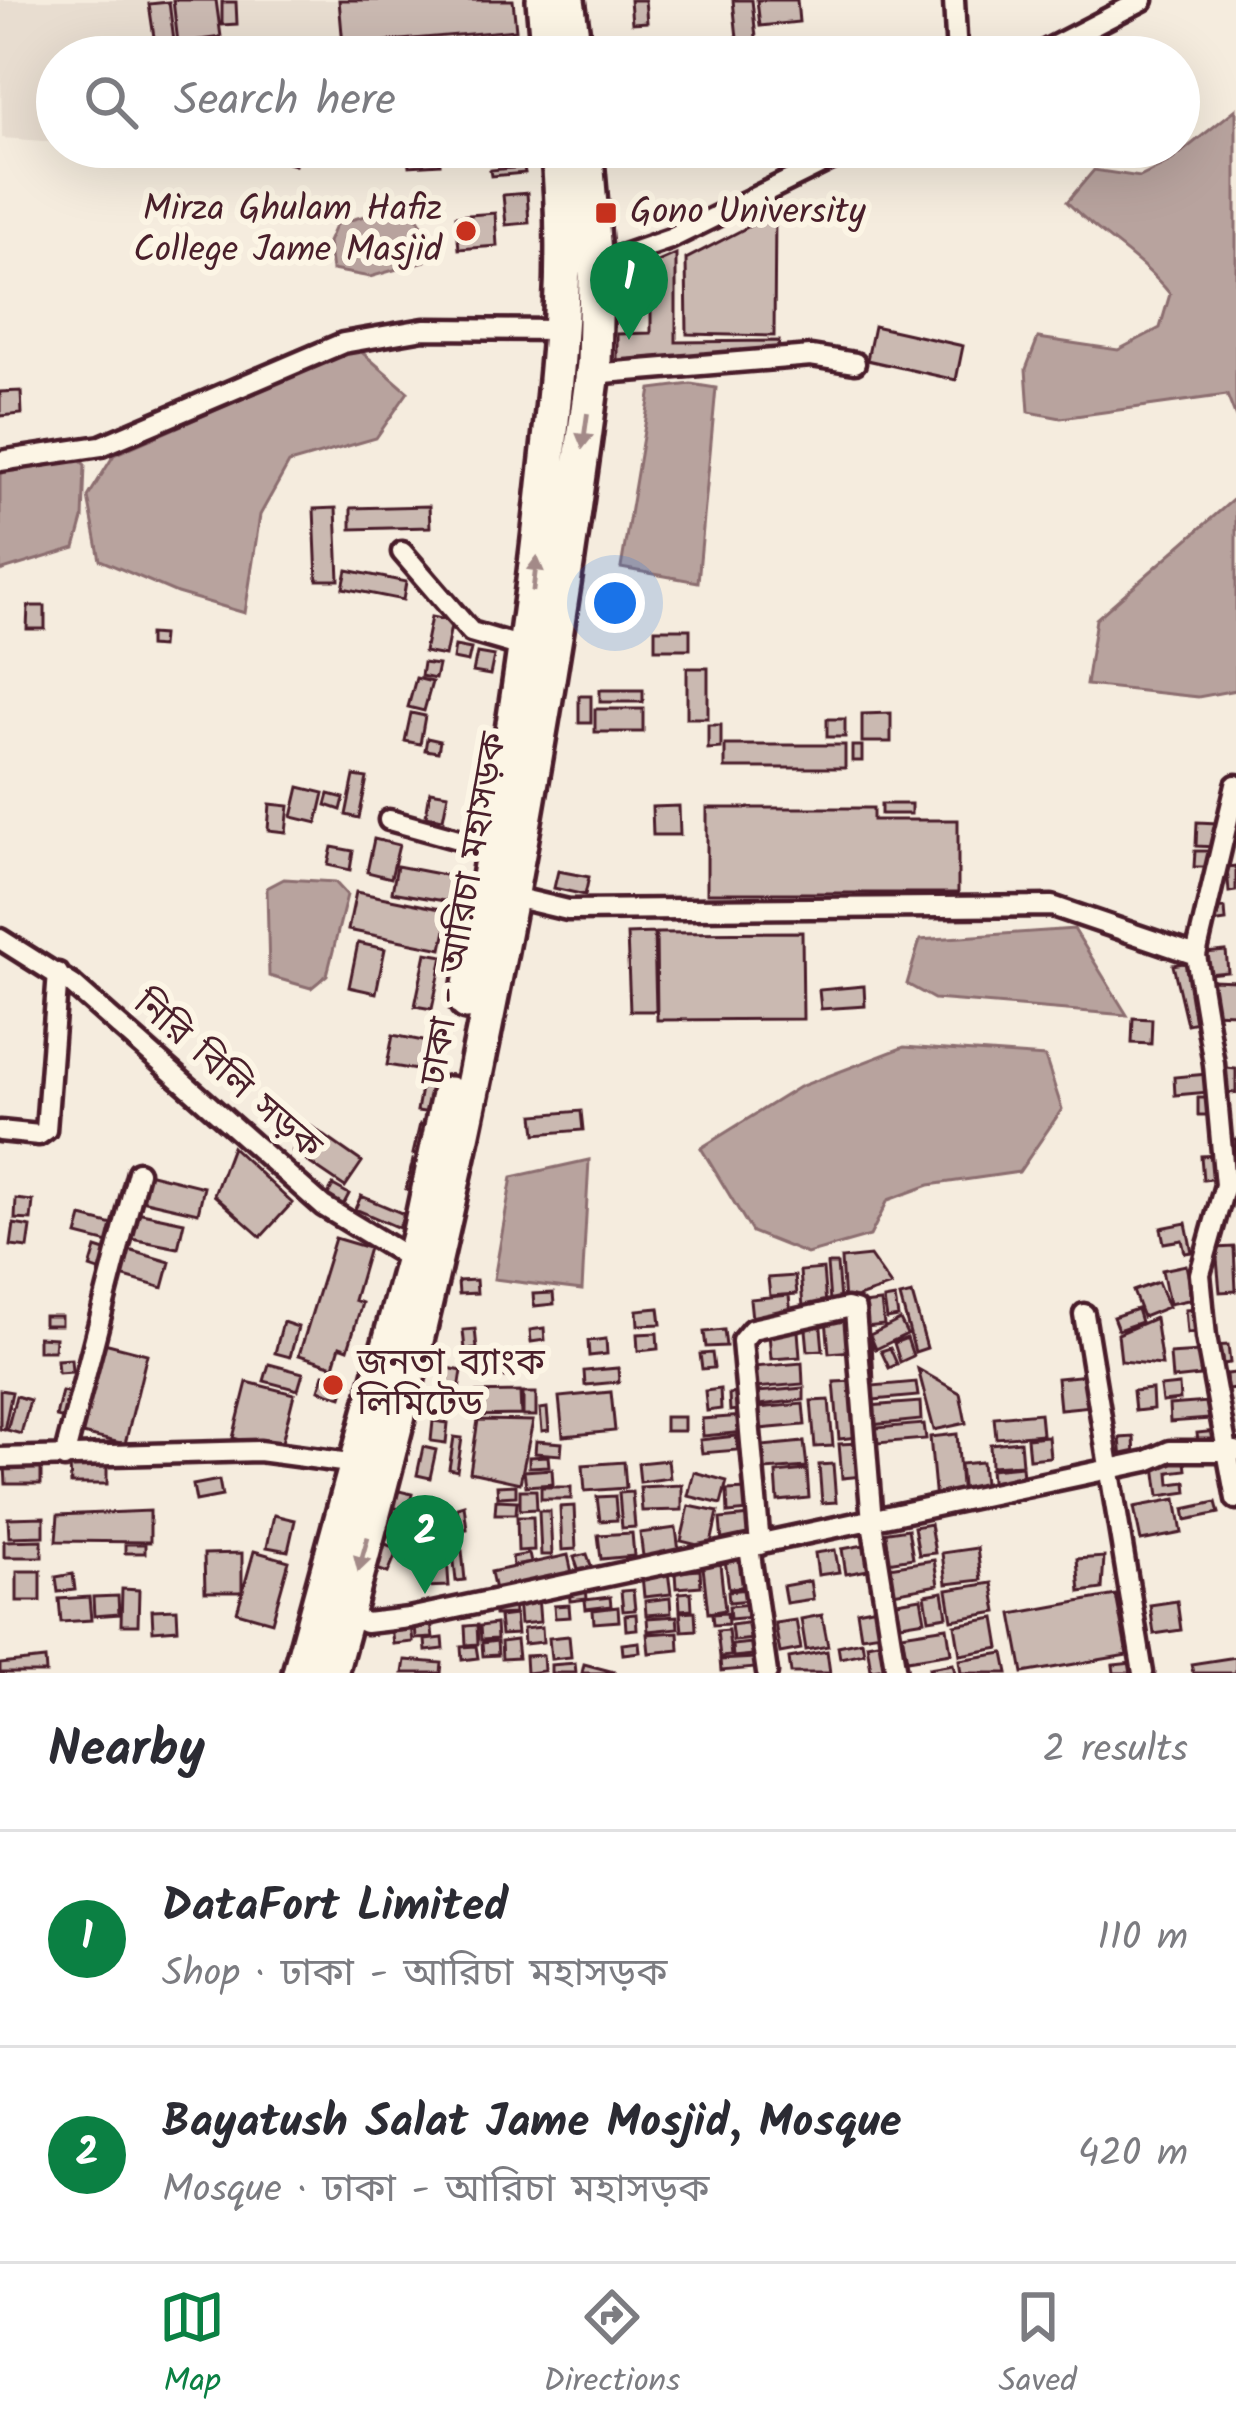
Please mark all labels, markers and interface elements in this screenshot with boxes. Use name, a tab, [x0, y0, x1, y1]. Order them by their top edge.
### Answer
search box	[36, 36, 1200, 168]
text: Search here	[174, 66, 396, 138]
icon: search	[78, 69, 144, 135]
place label: Mirza Ghulam Hafiz College Jame Masjid	[133, 182, 443, 280]
place label: Gono University	[630, 185, 867, 242]
marker: Gono University	[593, 200, 619, 226]
marker: Mirza Ghulam Hafiz College Jame Masjid	[453, 218, 479, 244]
pin: 1	[590, 241, 668, 340]
one-way arrow	[575, 413, 594, 450]
one-way arrow	[526, 555, 545, 592]
your location	[585, 573, 645, 633]
street label: ঢাকা - আরিচা মহাসড়ক	[406, 727, 524, 1091]
street label: নিরি বিলি সড়ক	[119, 977, 335, 1175]
place label: জনতা ব্যাংক লিমিটেড	[356, 1336, 546, 1434]
marker: জনতা ব্যাংক লিমিটেড	[320, 1372, 346, 1398]
pin: 2	[386, 1495, 464, 1594]
one-way arrow	[353, 1536, 372, 1573]
text: Nearby	[48, 1711, 205, 1792]
text: 2 results	[1043, 1720, 1188, 1782]
text: DataFort Limited	[162, 1872, 508, 1944]
text: 1	[81, 1908, 93, 1970]
text: 110 m	[1097, 1908, 1188, 1970]
text: Shop · ঢাকা - আরিচা মহাসড়ক	[162, 1944, 668, 2006]
text: Bayatush Salat Jame Mosjid, Mosque	[162, 2088, 902, 2160]
text: 2	[76, 2124, 98, 2186]
text: 420 m	[1078, 2124, 1188, 2186]
text: Mosque · ঢাকা - আরিচা মহাসড়ক	[162, 2160, 710, 2222]
tab: Map	[159, 2284, 225, 2409]
tab: Directions	[543, 2284, 680, 2409]
tab: Saved	[999, 2284, 1077, 2409]

